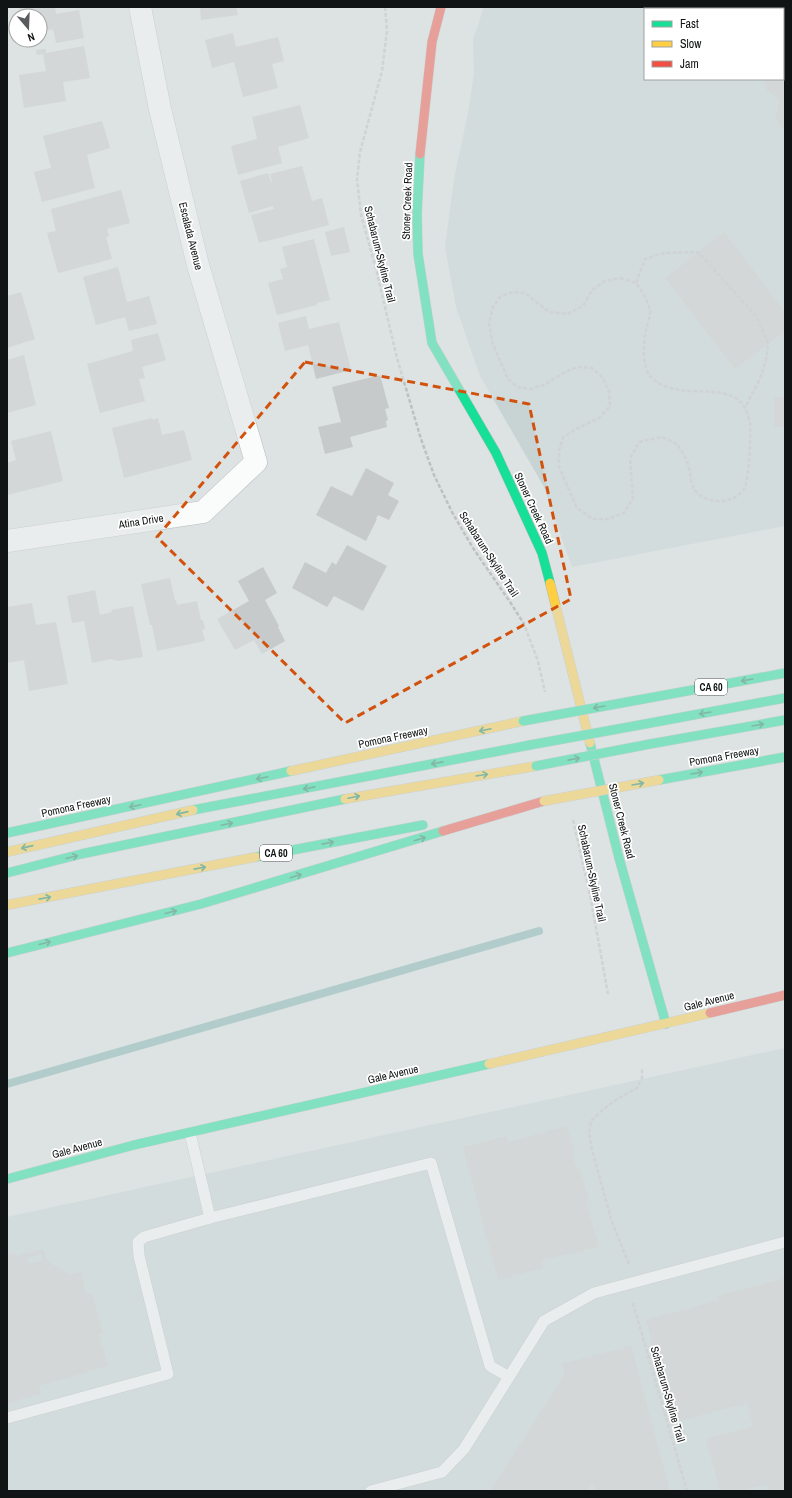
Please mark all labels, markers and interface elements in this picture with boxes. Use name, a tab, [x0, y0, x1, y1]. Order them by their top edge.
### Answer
north arrow	[8, 8, 48, 48]
legend	[644, 8, 784, 80]
text: Fast	[680, 16, 699, 32]
text: N	[26, 30, 37, 45]
text: Slow	[680, 36, 702, 52]
text: Jam	[680, 56, 699, 72]
street label: Stoner Creek Road	[399, 162, 415, 240]
street label: Escalada Avenue	[176, 201, 206, 271]
street label: Schabarum-Skyline Trail	[361, 204, 399, 304]
street label: Stoner Creek Road	[511, 470, 557, 546]
street label: Schabarum-Skyline Trail	[456, 509, 522, 599]
street label: Atina Drive	[117, 511, 164, 532]
one-way arrow	[741, 676, 754, 684]
road number: CA 60	[695, 679, 727, 695]
one-way arrow	[593, 704, 606, 712]
one-way arrow	[699, 709, 712, 717]
one-way arrow	[751, 721, 764, 729]
street label: Pomona Freeway	[357, 723, 430, 751]
one-way arrow	[478, 726, 491, 734]
street label: Pomona Freeway	[688, 743, 761, 769]
one-way arrow	[567, 755, 580, 763]
one-way arrow	[431, 759, 444, 767]
one-way arrow	[690, 769, 703, 777]
one-way arrow	[475, 771, 488, 779]
one-way arrow	[256, 775, 269, 783]
one-way arrow	[631, 780, 644, 788]
street label: Stoner Creek Road	[606, 782, 638, 860]
one-way arrow	[303, 784, 316, 792]
street label: Pomona Freeway	[40, 792, 113, 820]
one-way arrow	[347, 793, 360, 801]
one-way arrow	[129, 802, 142, 810]
one-way arrow	[176, 810, 189, 818]
one-way arrow	[220, 819, 233, 827]
street label: Schabarum-Skyline Trail	[575, 823, 609, 923]
one-way arrow	[414, 835, 427, 842]
one-way arrow	[321, 839, 334, 847]
one-way arrow	[21, 844, 34, 852]
road number: CA 60	[260, 845, 292, 861]
one-way arrow	[65, 852, 78, 860]
one-way arrow	[194, 863, 207, 871]
one-way arrow	[289, 872, 302, 879]
one-way arrow	[38, 893, 51, 901]
one-way arrow	[164, 908, 177, 915]
one-way arrow	[38, 939, 51, 946]
street label: Gale Avenue	[682, 988, 736, 1014]
street label: Gale Avenue	[366, 1061, 420, 1087]
street label: Gale Avenue	[50, 1135, 104, 1161]
street label: Schabarum-Skyline Trail	[648, 1345, 688, 1443]

